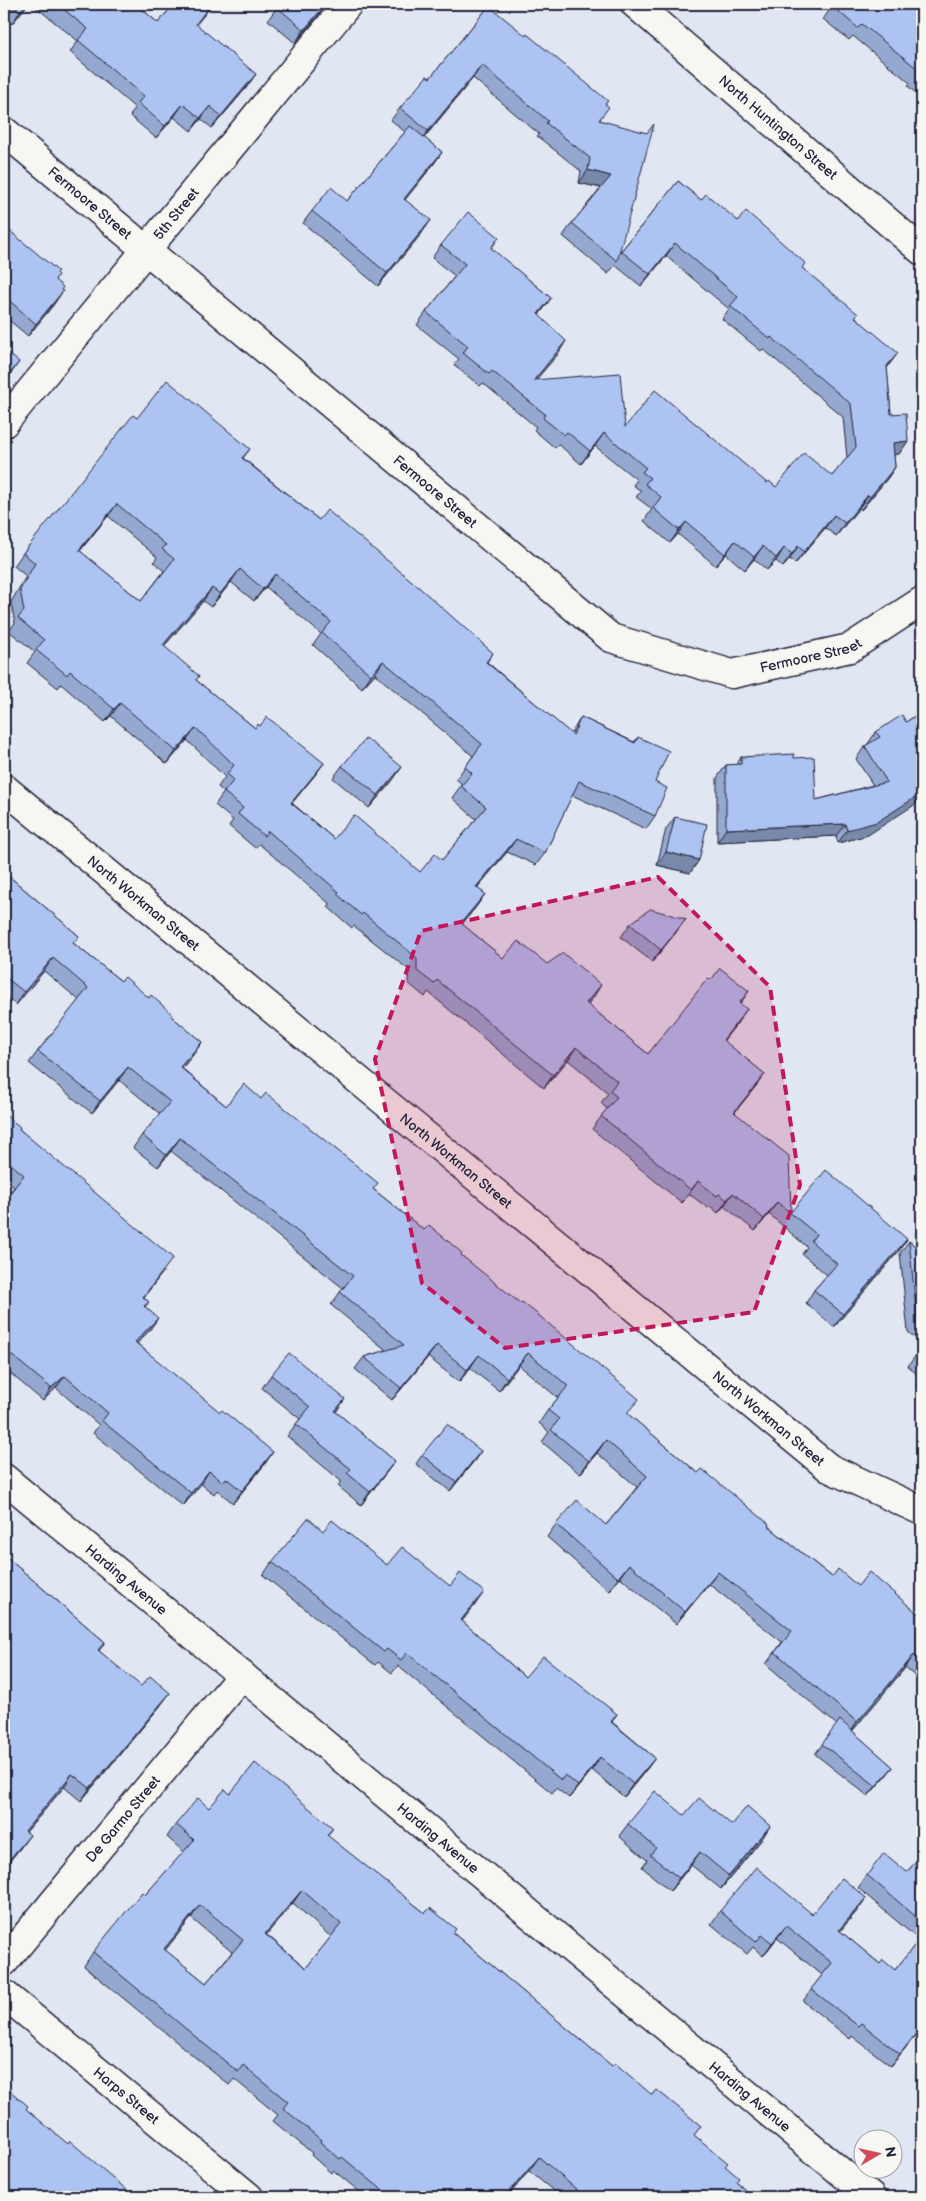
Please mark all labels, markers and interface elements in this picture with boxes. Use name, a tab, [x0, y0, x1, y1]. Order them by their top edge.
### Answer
street label: North Huntington Street	[716, 72, 841, 183]
street label: Fermoore Street	[45, 163, 136, 243]
street label: 5th Street	[150, 184, 203, 243]
street label: Fermoore Street	[390, 451, 481, 532]
street label: Fermoore Street	[758, 634, 865, 676]
street label: North Workman Street	[84, 852, 204, 955]
street label: North Workman Street	[397, 1110, 516, 1212]
street label: North Workman Street	[709, 1367, 829, 1470]
street label: Harding Avenue	[82, 1541, 171, 1618]
street label: De Garmo Street	[82, 1772, 164, 1865]
street label: Harding Avenue	[394, 1799, 482, 1877]
street label: Harding Avenue	[706, 2058, 794, 2135]
street label: Harps Street	[90, 2063, 163, 2128]
north arrow	[854, 2128, 904, 2178]
text: N	[881, 2146, 900, 2159]

